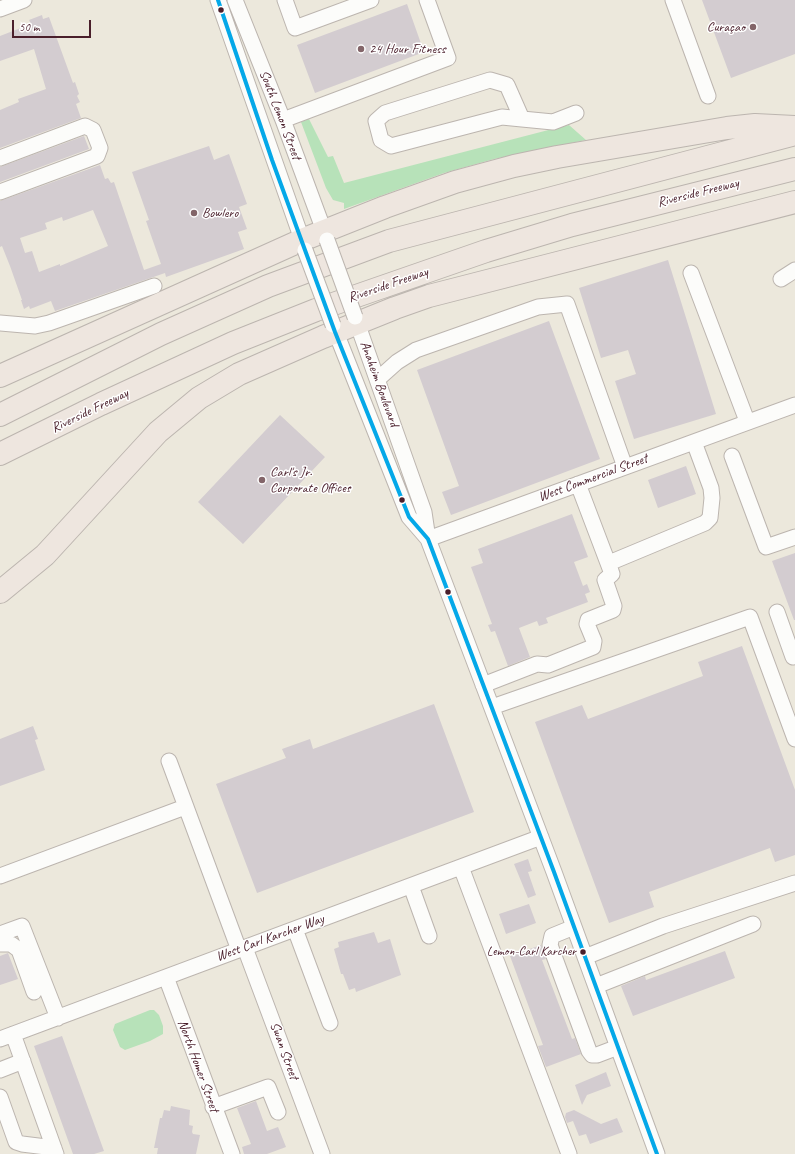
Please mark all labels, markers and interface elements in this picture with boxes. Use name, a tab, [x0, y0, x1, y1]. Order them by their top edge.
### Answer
unlabelled marker	[216, 5, 226, 15]
scale bar	[14, 12, 93, 38]
text: 50 m	[19, 19, 39, 35]
place label: Curaçao	[707, 19, 745, 35]
marker: Curaçao	[748, 22, 758, 32]
place label: 24 Hour Fitness	[369, 41, 446, 57]
marker: 24 Hour Fitness	[356, 44, 366, 54]
street label: South Lemon Street	[255, 68, 305, 162]
street label: Riverside Freeway	[655, 175, 741, 211]
place label: Bowlero	[202, 205, 238, 221]
marker: Bowlero	[189, 208, 199, 218]
street label: Riverside Freeway	[346, 263, 430, 307]
street label: Anaheim Boulevard	[356, 339, 402, 429]
street label: Riverside Freeway	[49, 385, 131, 437]
street label: West Commercial Street	[536, 450, 650, 506]
place label: Carl's Jr. Corporate Offices	[270, 464, 351, 496]
marker: Carl's Jr. Corporate Offices	[257, 475, 267, 485]
unlabelled marker	[397, 495, 407, 505]
unlabelled marker	[443, 587, 453, 597]
street label: West Carl Karcher Way	[214, 911, 326, 965]
place label: Lemon-Carl Karcher	[487, 944, 576, 960]
marker: Lemon-Carl Karcher	[578, 947, 588, 957]
street label: North Homer Street	[174, 1018, 222, 1114]
street label: Swan Street	[266, 1020, 302, 1082]

